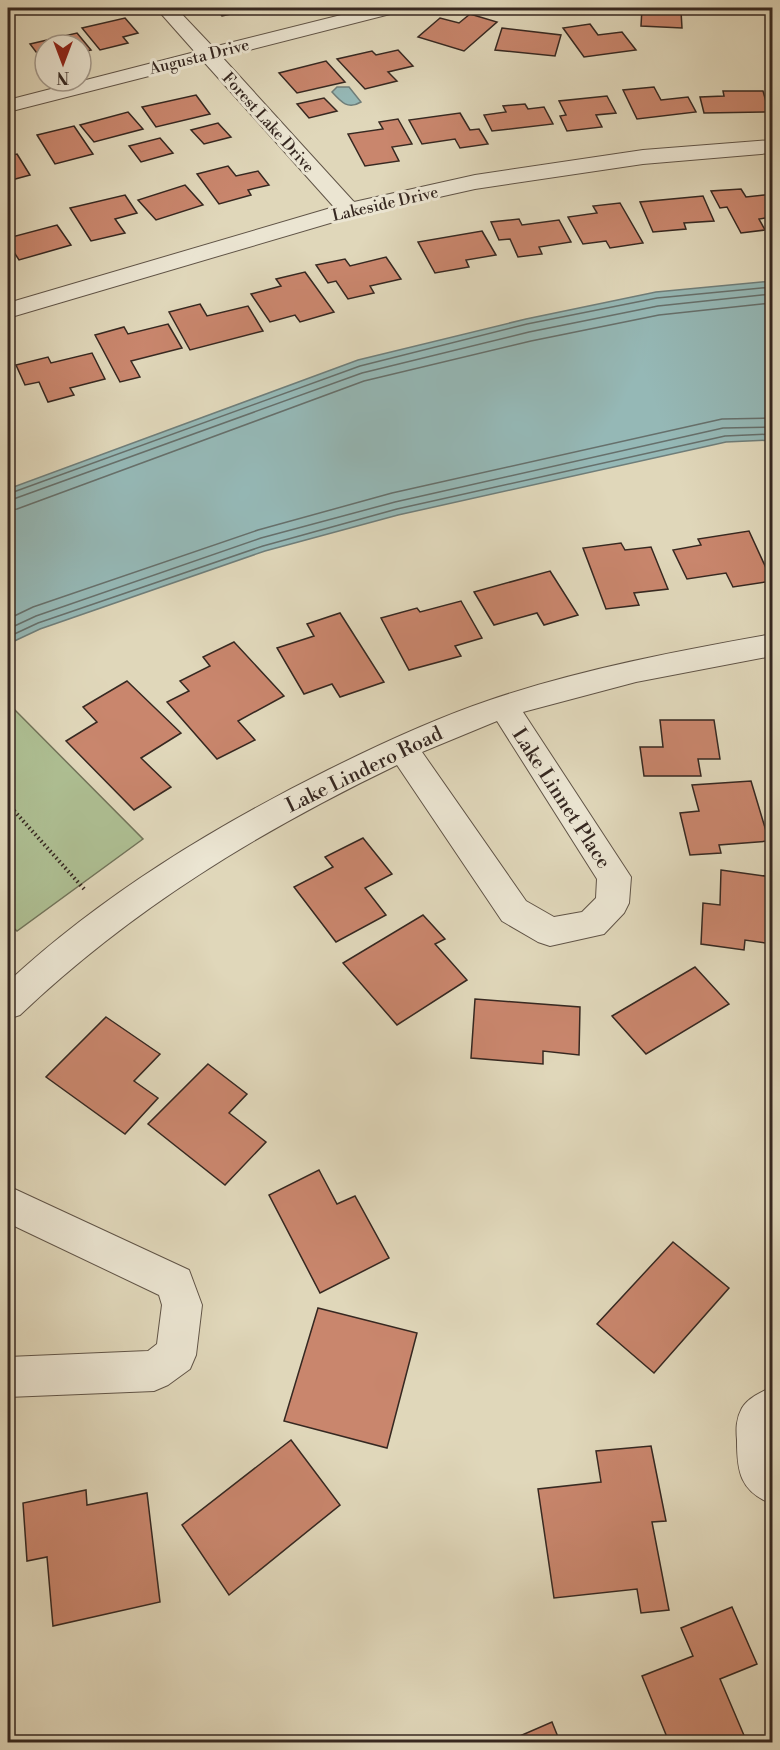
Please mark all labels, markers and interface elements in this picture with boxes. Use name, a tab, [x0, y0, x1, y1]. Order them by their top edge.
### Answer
north arrow	[33, 33, 93, 93]
street label: Augusta Drive	[146, 35, 251, 79]
text: N	[56, 67, 69, 87]
street label: Forest Lake Drive	[218, 68, 319, 177]
street label: Lakeside Drive	[330, 182, 440, 226]
street label: Lake Lindero Road	[282, 721, 448, 819]
street label: Lake Linnet Place	[506, 724, 616, 874]

